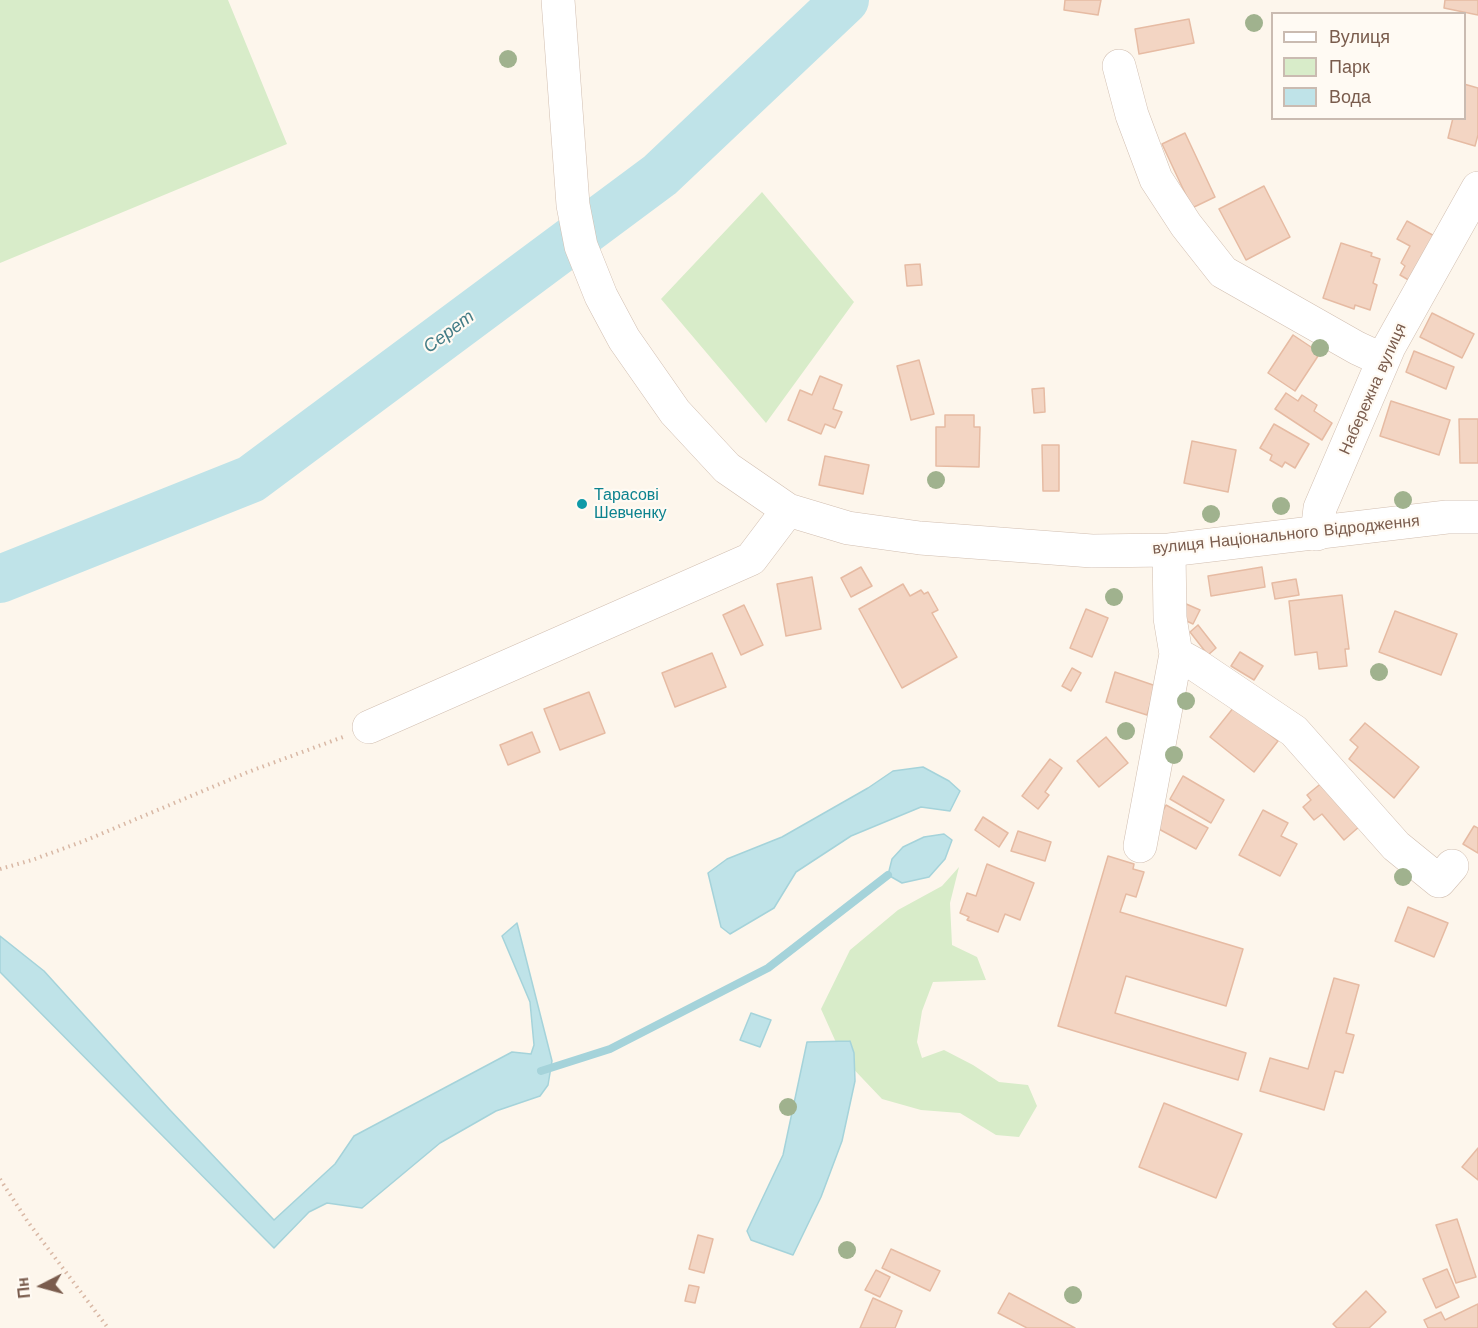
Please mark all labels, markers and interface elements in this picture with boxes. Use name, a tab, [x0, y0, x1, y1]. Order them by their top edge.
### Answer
legend	[1271, 12, 1466, 120]
text: Вулиця	[1329, 26, 1390, 47]
text: Парк	[1329, 56, 1370, 77]
text: Вода	[1329, 86, 1371, 107]
water label: Серет	[419, 306, 479, 358]
street label: Набережна вулиця	[1335, 320, 1411, 458]
place label: Тарасові Шевченку	[594, 485, 667, 523]
marker: Тарасові Шевченку	[575, 497, 589, 511]
street label: вулиця Національного Відродження	[1151, 511, 1421, 559]
north arrow	[12, 1256, 72, 1316]
text: Пн	[13, 1276, 34, 1299]

